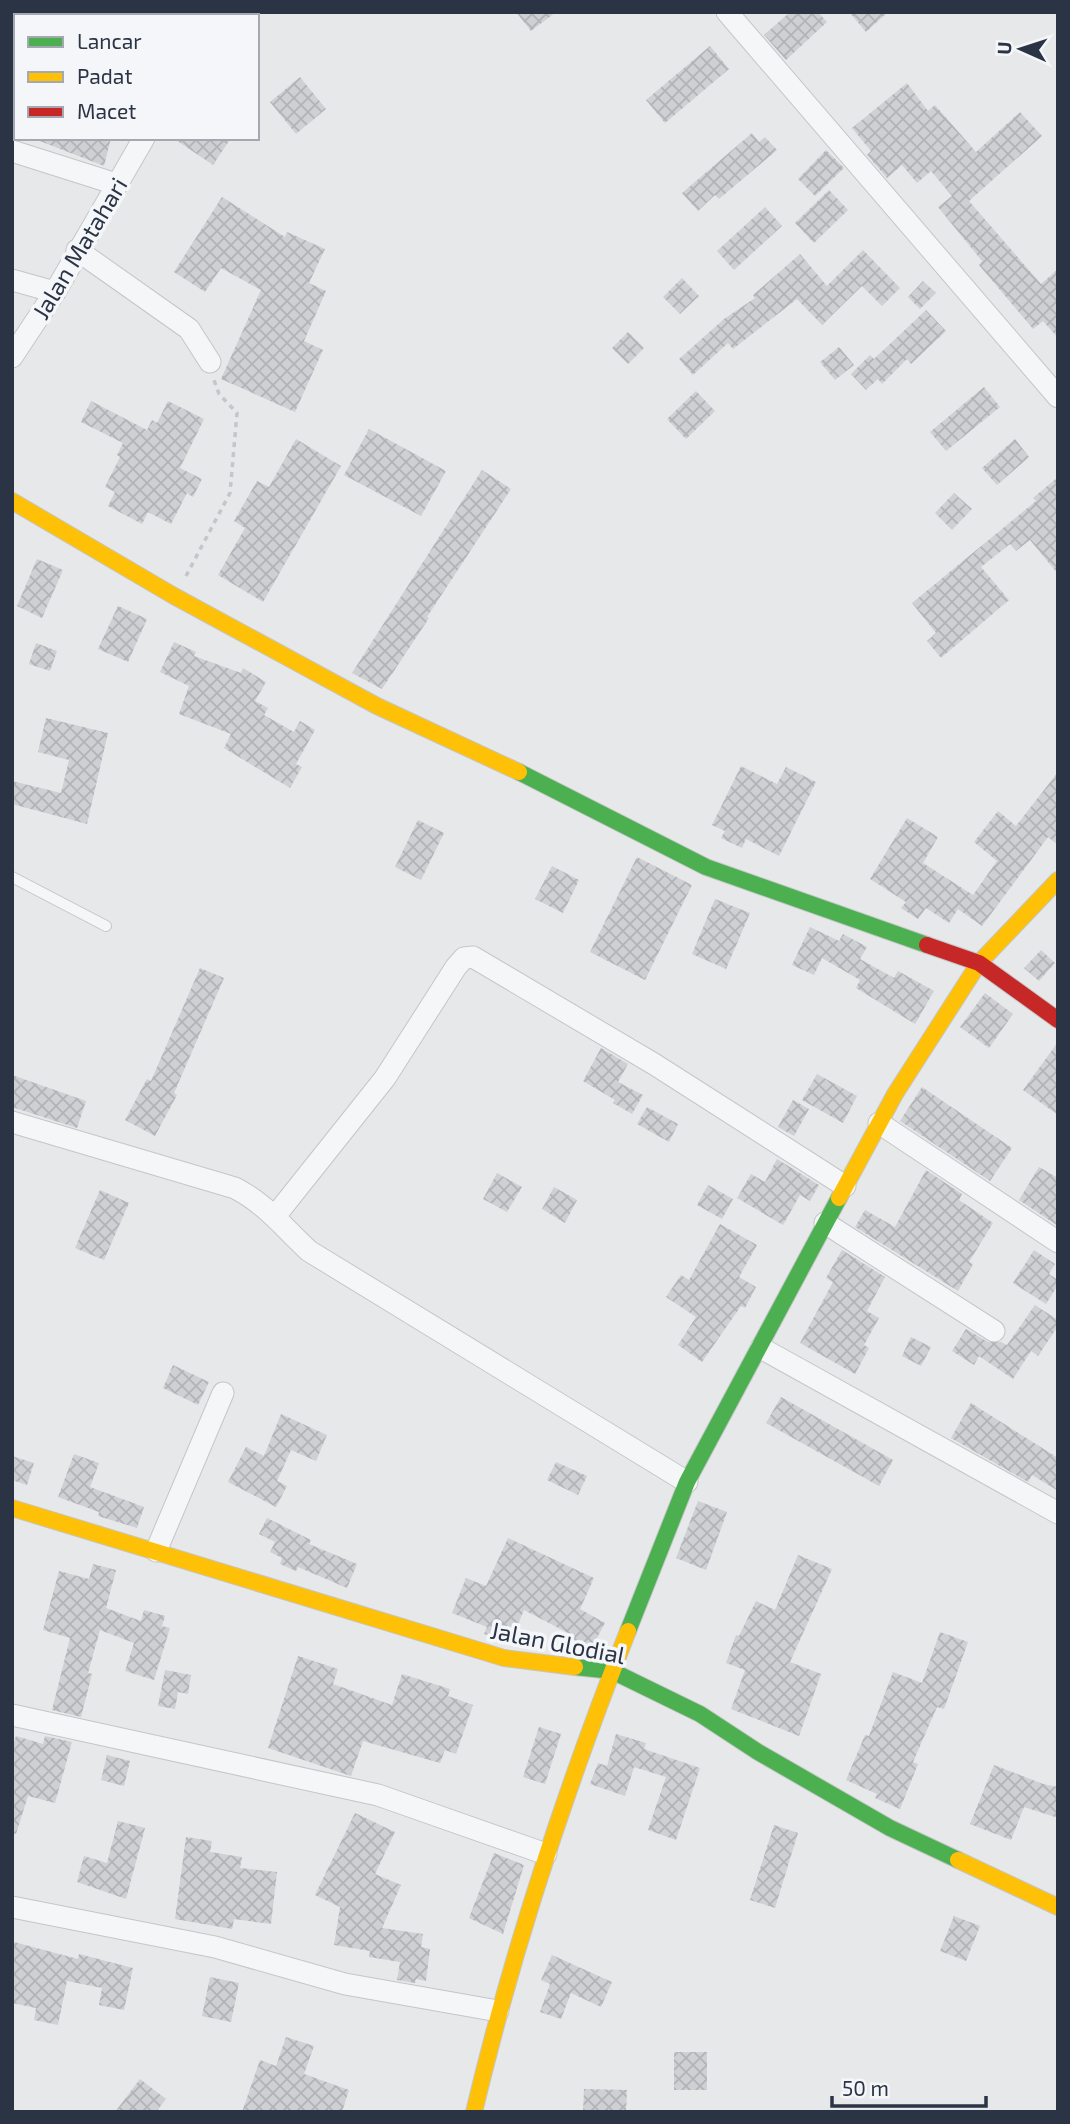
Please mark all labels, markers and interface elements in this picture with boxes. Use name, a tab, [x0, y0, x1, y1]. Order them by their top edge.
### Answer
legend	[14, 14, 259, 140]
north arrow	[986, 14, 1056, 84]
text: Lancar	[77, 28, 142, 53]
text: U	[992, 41, 1015, 55]
text: Padat	[77, 63, 132, 88]
text: Macet	[77, 98, 136, 123]
street label: Jalan Matahari	[25, 172, 133, 324]
street label: Jalan Glodial	[488, 1615, 628, 1669]
scale bar	[832, 2064, 986, 2108]
text: 50 m	[842, 2075, 889, 2100]

